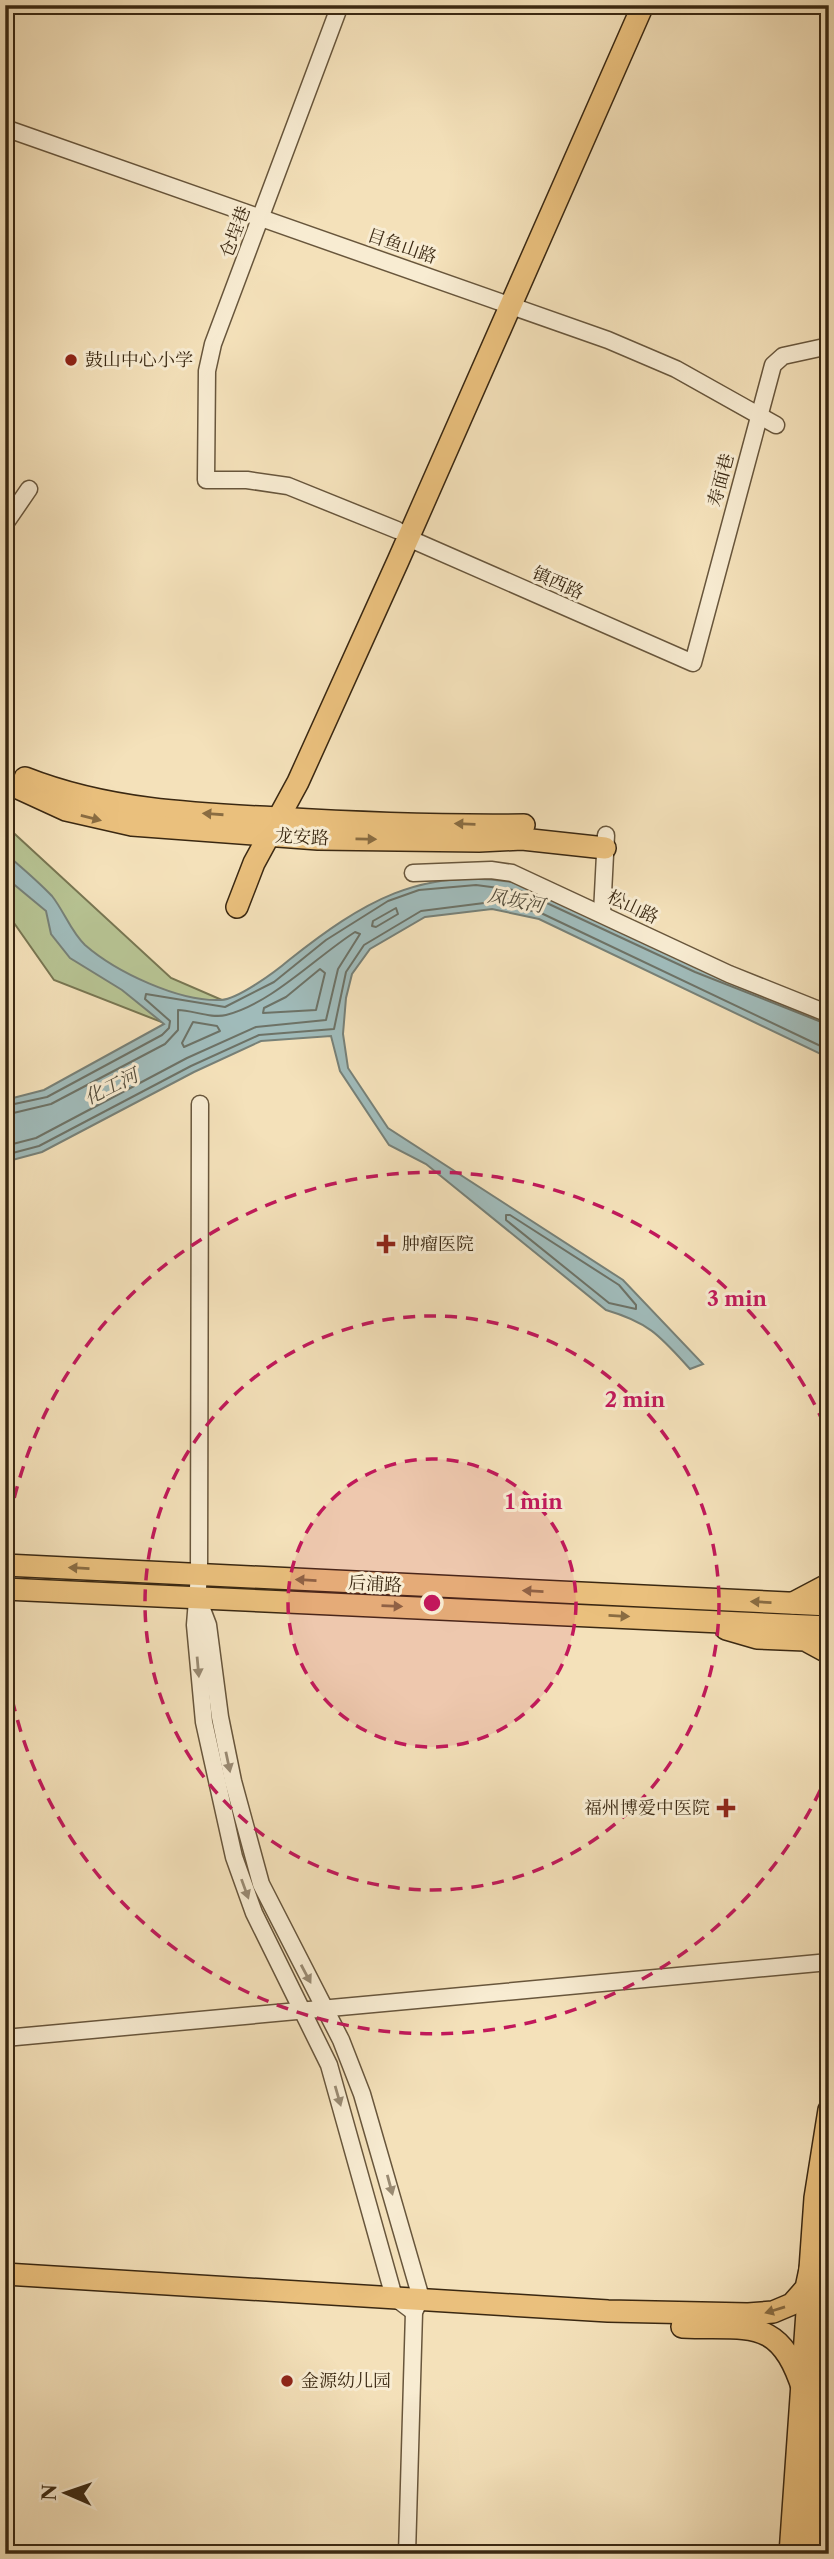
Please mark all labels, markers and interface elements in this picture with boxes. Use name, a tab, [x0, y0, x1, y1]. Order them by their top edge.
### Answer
street label: 仓埕巷	[215, 203, 255, 261]
street label: 目鱼山路	[364, 224, 440, 268]
place label: 鼓山中心小学	[85, 349, 193, 371]
marker: 鼓山中心小学	[63, 352, 79, 368]
street label: 寿面巷	[703, 451, 739, 509]
street label: 镇西路	[529, 562, 587, 604]
one-way arrow	[202, 809, 224, 820]
one-way arrow	[80, 812, 102, 823]
one-way arrow	[453, 819, 475, 830]
street label: 龙安路	[274, 825, 330, 849]
one-way arrow	[355, 834, 377, 845]
water label: 凤坂河	[486, 884, 549, 918]
street label: 松山路	[604, 886, 662, 928]
water label: 化工河	[81, 1062, 145, 1109]
place label: 肿瘤医院	[402, 1233, 474, 1255]
marker: 肿瘤医院	[376, 1234, 396, 1254]
text: 3 min	[707, 1286, 768, 1311]
text: 2 min	[605, 1387, 666, 1412]
text: 1 min	[505, 1489, 563, 1514]
one-way arrow	[68, 1563, 90, 1574]
street label: 后浦路	[347, 1572, 403, 1596]
one-way arrow	[295, 1575, 317, 1586]
one-way arrow	[522, 1586, 544, 1597]
centre of rings	[420, 1591, 444, 1615]
one-way arrow	[749, 1596, 771, 1607]
one-way arrow	[381, 1601, 403, 1612]
one-way arrow	[608, 1611, 630, 1622]
one-way arrow	[193, 1656, 204, 1678]
one-way arrow	[223, 1751, 234, 1773]
place label: 福州博爱中医院	[584, 1797, 710, 1819]
marker: 福州博爱中医院	[716, 1798, 736, 1818]
one-way arrow	[239, 1878, 250, 1899]
one-way arrow	[301, 1964, 312, 1984]
one-way arrow	[333, 2085, 344, 2107]
one-way arrow	[385, 2174, 396, 2196]
one-way arrow	[764, 2305, 785, 2315]
place label: 金源幼儿园	[301, 2370, 391, 2392]
marker: 金源幼儿园	[279, 2373, 295, 2389]
north arrow	[32, 2458, 102, 2528]
text: N	[38, 2484, 61, 2501]

